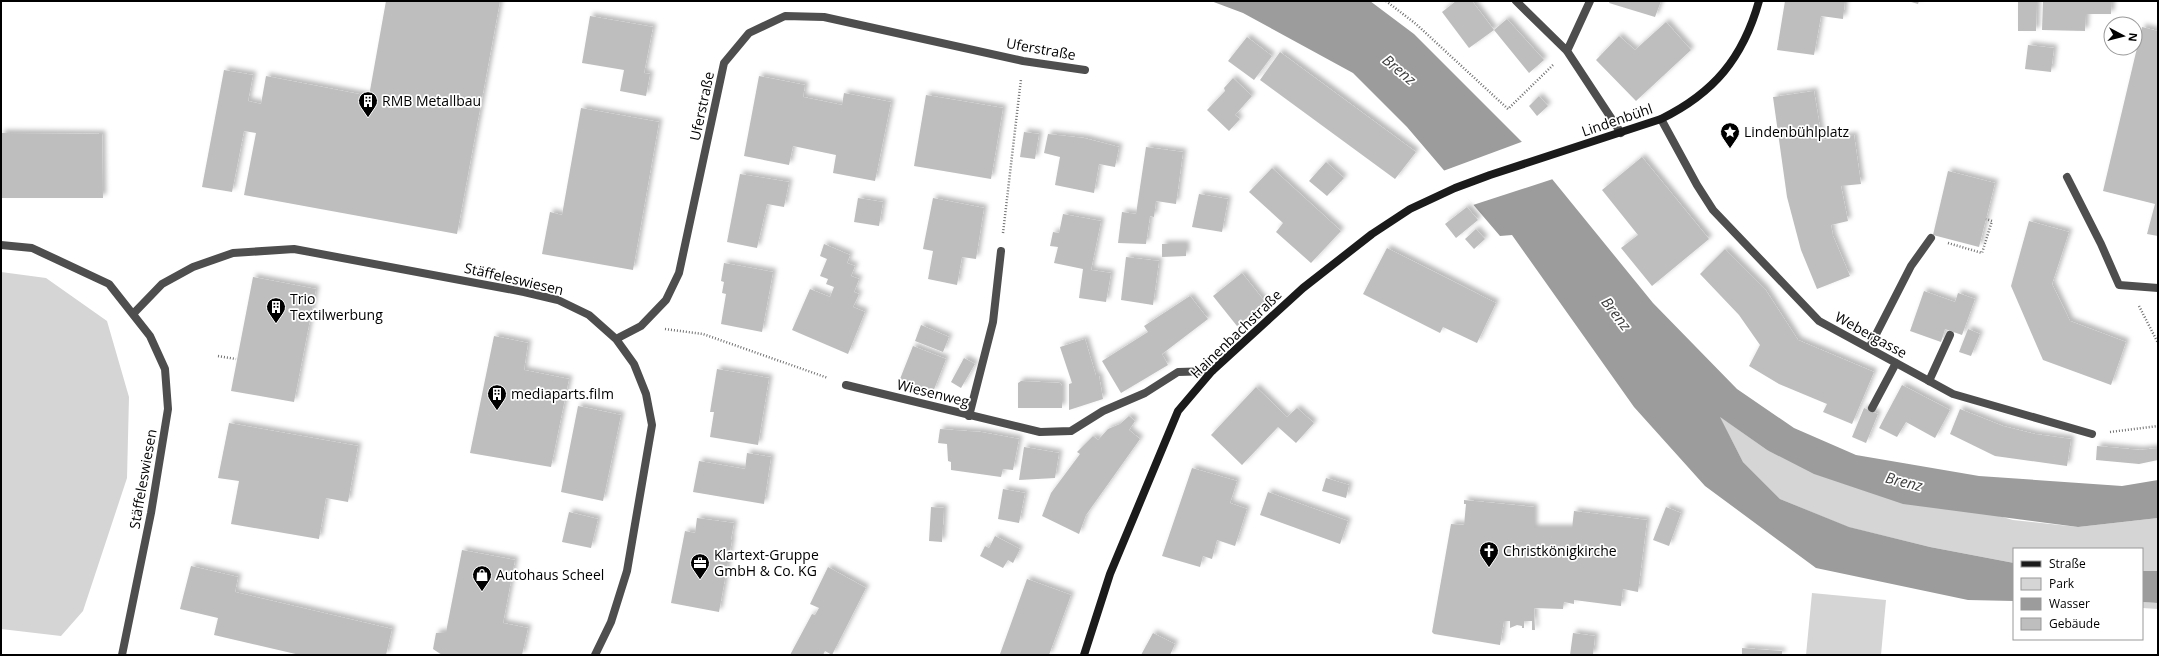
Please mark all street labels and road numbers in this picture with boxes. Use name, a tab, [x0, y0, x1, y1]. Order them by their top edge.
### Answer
street label: Uferstraße	[1005, 33, 1077, 64]
street label: Uferstraße	[685, 69, 718, 142]
street label: Lindenbühl	[1579, 99, 1655, 141]
street label: Stäffeleswiesen	[463, 258, 566, 299]
street label: Hainenbachstraße	[1186, 285, 1286, 382]
street label: Webergasse	[1832, 307, 1911, 362]
street label: Wiesenweg	[895, 374, 972, 411]
street label: Stäffeleswiesen	[124, 427, 161, 530]

